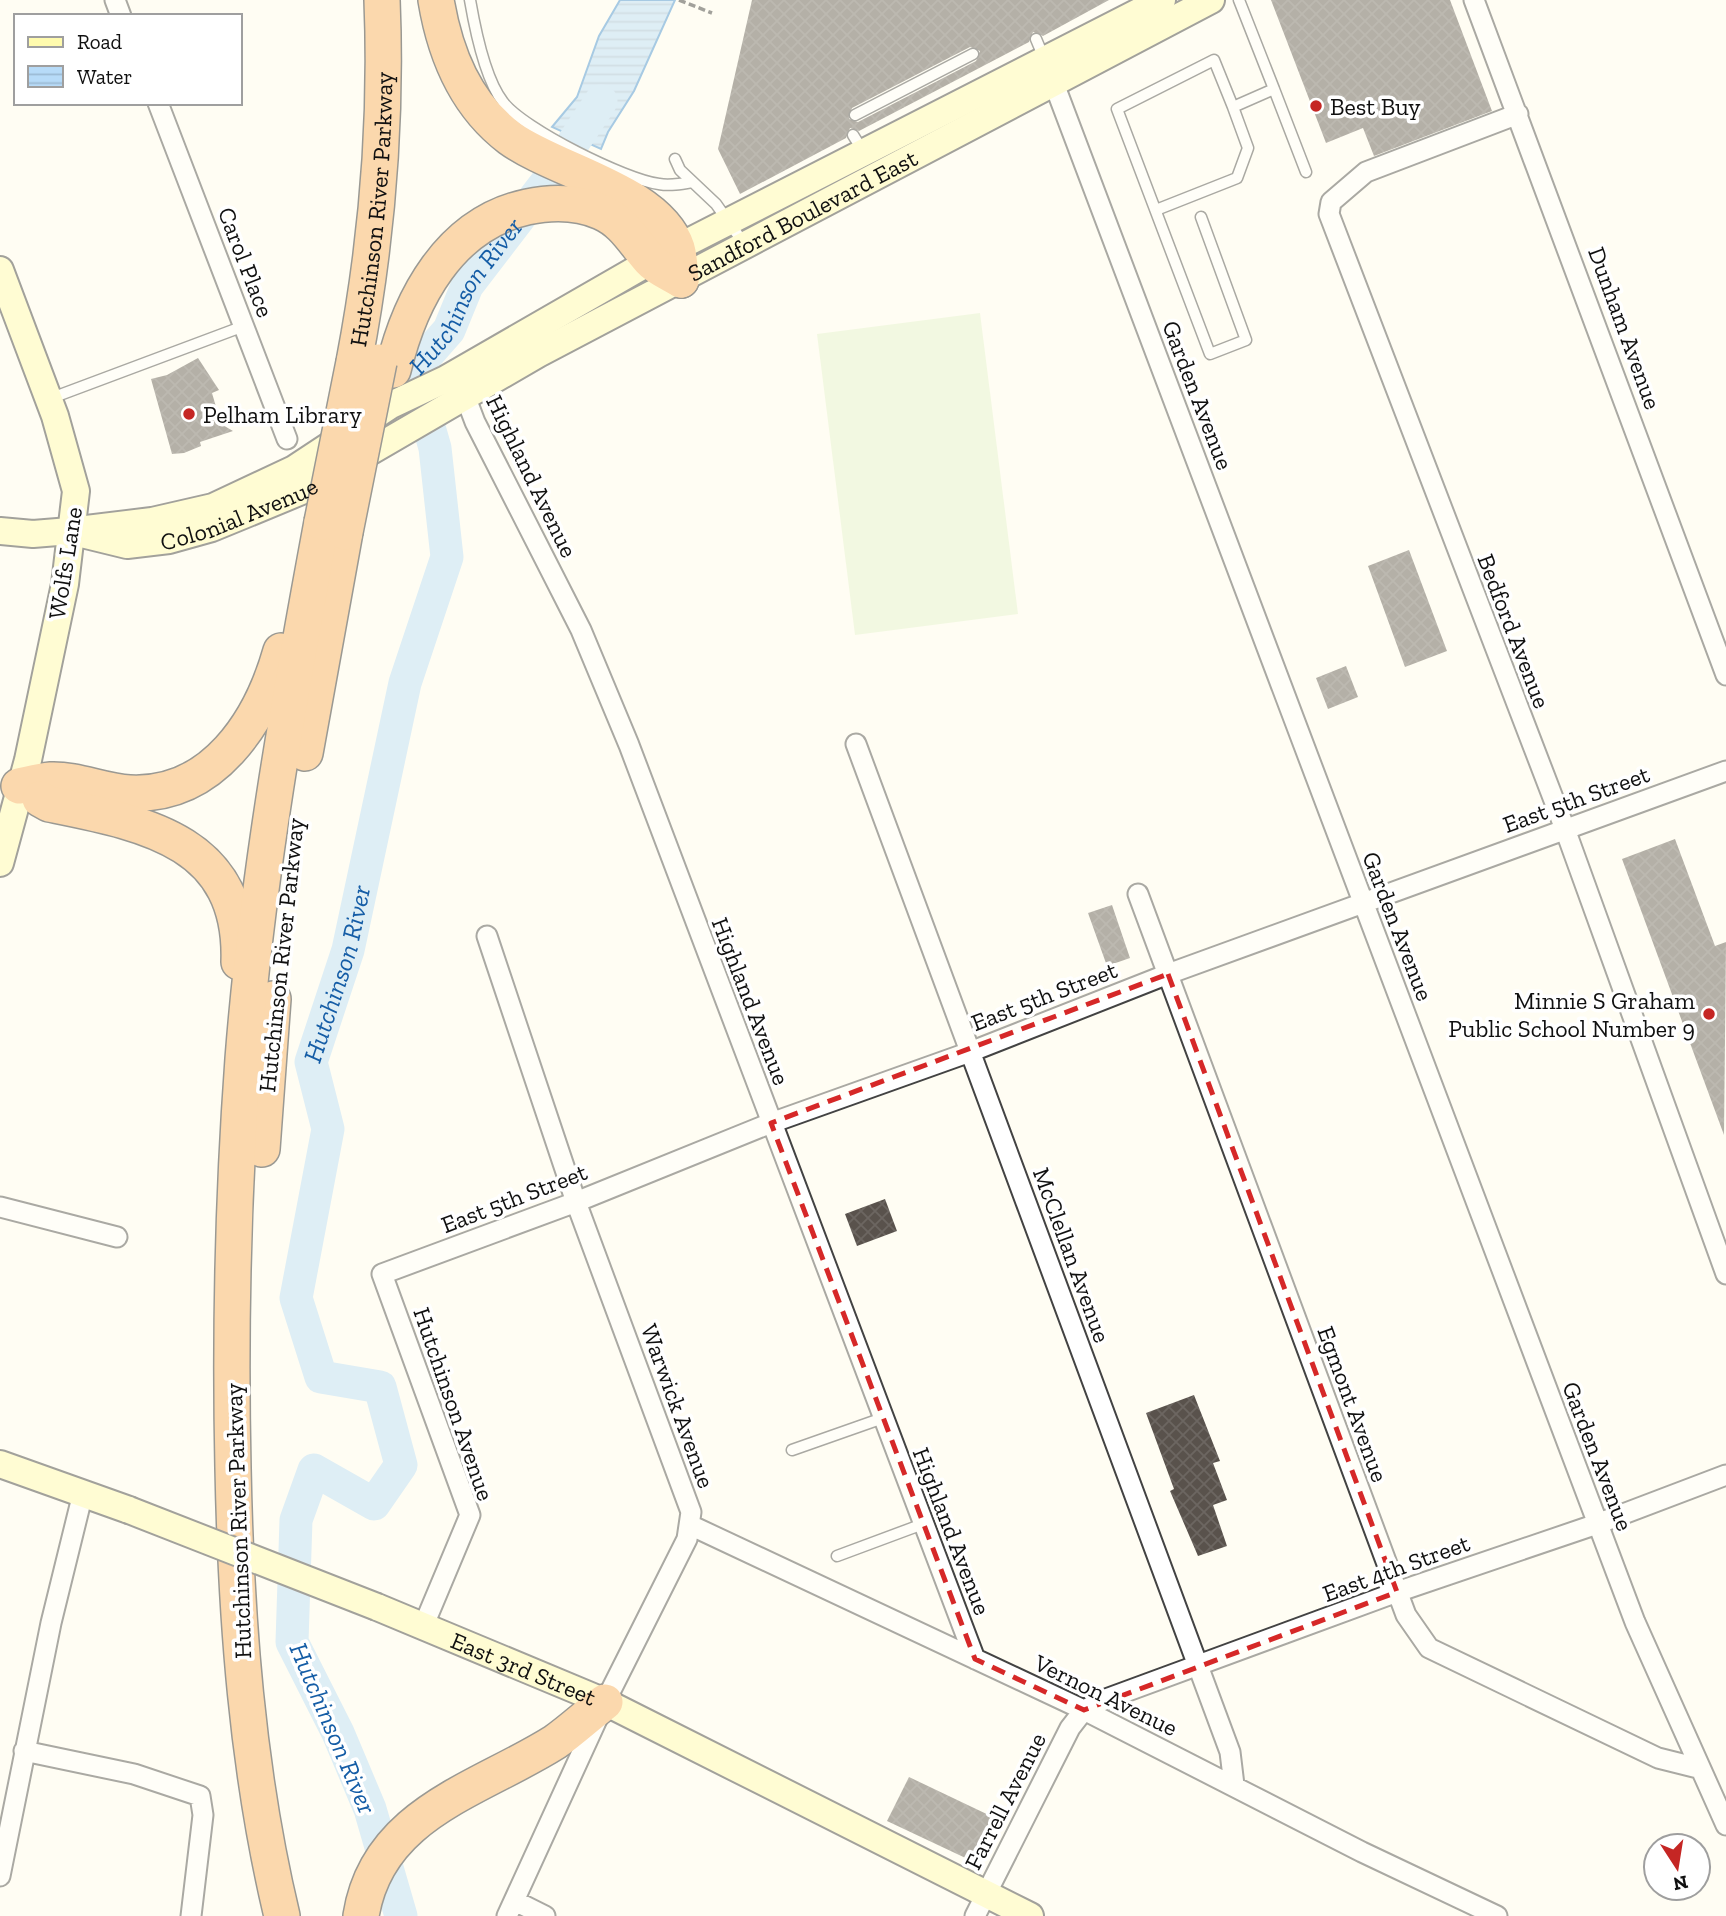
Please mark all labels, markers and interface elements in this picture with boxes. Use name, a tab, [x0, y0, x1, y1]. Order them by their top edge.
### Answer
legend	[14, 14, 242, 105]
text: Road	[77, 29, 123, 54]
text: Water	[77, 64, 132, 89]
street label: Hutchinson River Parkway	[343, 71, 398, 349]
place label: Best Buy	[1330, 92, 1421, 121]
marker: Best Buy	[1308, 98, 1324, 114]
street label: Sandford Boulevard East	[683, 143, 922, 287]
street label: Carol Place	[212, 203, 280, 321]
water label: Hutchinson River	[402, 211, 529, 381]
street label: Dunham Avenue	[1582, 243, 1668, 413]
street label: Garden Avenue	[1156, 316, 1240, 474]
street label: Highland Avenue	[480, 390, 584, 562]
place label: Pelham Library	[203, 400, 362, 429]
marker: Pelham Library	[181, 406, 197, 422]
street label: Colonial Avenue	[159, 471, 323, 555]
street label: Wolfs Lane	[42, 505, 88, 621]
street label: Bedford Avenue	[1471, 550, 1557, 712]
street label: East 5th Street	[1499, 759, 1653, 839]
street label: Hutchinson River Parkway	[252, 816, 310, 1094]
street label: Garden Avenue	[1356, 847, 1440, 1005]
water label: Hutchinson River	[296, 883, 377, 1067]
street label: Highland Avenue	[706, 913, 796, 1089]
street label: East 5th Street	[967, 955, 1121, 1037]
place label: Minnie S Graham Public School Number 9	[1448, 986, 1695, 1043]
marker: Minnie S Graham Public School Number 9	[1701, 1006, 1717, 1022]
street label: East 5th Street	[437, 1157, 591, 1239]
street label: McClellan Avenue	[1027, 1164, 1117, 1346]
street label: Hutchinson Avenue	[407, 1304, 501, 1504]
street label: Warwick Avenue	[635, 1320, 721, 1492]
street label: Egmont Avenue	[1311, 1322, 1395, 1486]
street label: Garden Avenue	[1556, 1377, 1640, 1535]
street label: Hutchinson River Parkway	[219, 1382, 257, 1659]
street label: Highland Avenue	[907, 1443, 997, 1619]
street label: East 4th Street	[1319, 1528, 1474, 1608]
street label: East 3rd Street	[447, 1625, 601, 1711]
water label: Hutchinson River	[283, 1638, 383, 1818]
street label: Vernon Avenue	[1029, 1647, 1182, 1742]
street label: Farrell Avenue	[958, 1728, 1052, 1874]
north arrow	[1642, 1832, 1712, 1902]
text: N	[1671, 1870, 1690, 1896]

